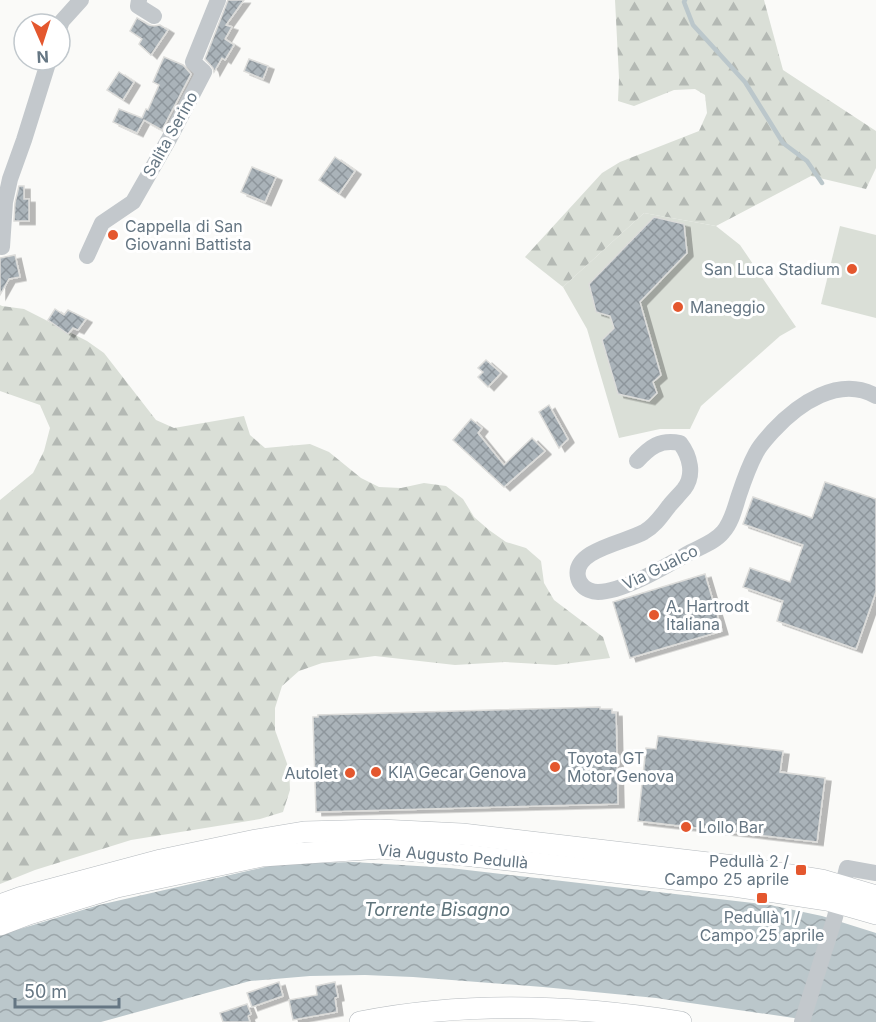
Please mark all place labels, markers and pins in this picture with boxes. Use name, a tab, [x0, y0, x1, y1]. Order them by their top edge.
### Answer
place label: Cappella di San Giovanni Battista	[125, 216, 251, 254]
marker: Cappella di San Giovanni Battista	[106, 228, 120, 242]
place label: San Luca Stadium	[704, 259, 840, 279]
marker: San Luca Stadium	[845, 262, 859, 276]
place label: Maneggio	[690, 297, 765, 317]
marker: Maneggio	[671, 300, 685, 314]
place label: A. Hartrodt Italiana	[666, 596, 749, 634]
marker: A. Hartrodt Italiana	[647, 608, 661, 622]
place label: Toyota GT Motor Genova	[567, 748, 674, 786]
marker: Toyota GT Motor Genova	[548, 760, 562, 774]
place label: KIA Gecar Genova	[388, 762, 527, 782]
place label: Autolet	[284, 763, 338, 783]
marker: KIA Gecar Genova	[369, 765, 383, 779]
marker: Autolet	[343, 766, 357, 780]
place label: Lollo Bar	[698, 817, 764, 837]
marker: Lollo Bar	[679, 820, 693, 834]
place label: Pedullà 2 / Campo 25 aprile	[664, 851, 789, 889]
marker: Pedullà 2 / Campo 25 aprile	[794, 863, 808, 877]
marker: Pedullà 1 / Campo 25 aprile	[755, 891, 769, 905]
place label: Pedullà 1 / Campo 25 aprile	[700, 907, 824, 945]

